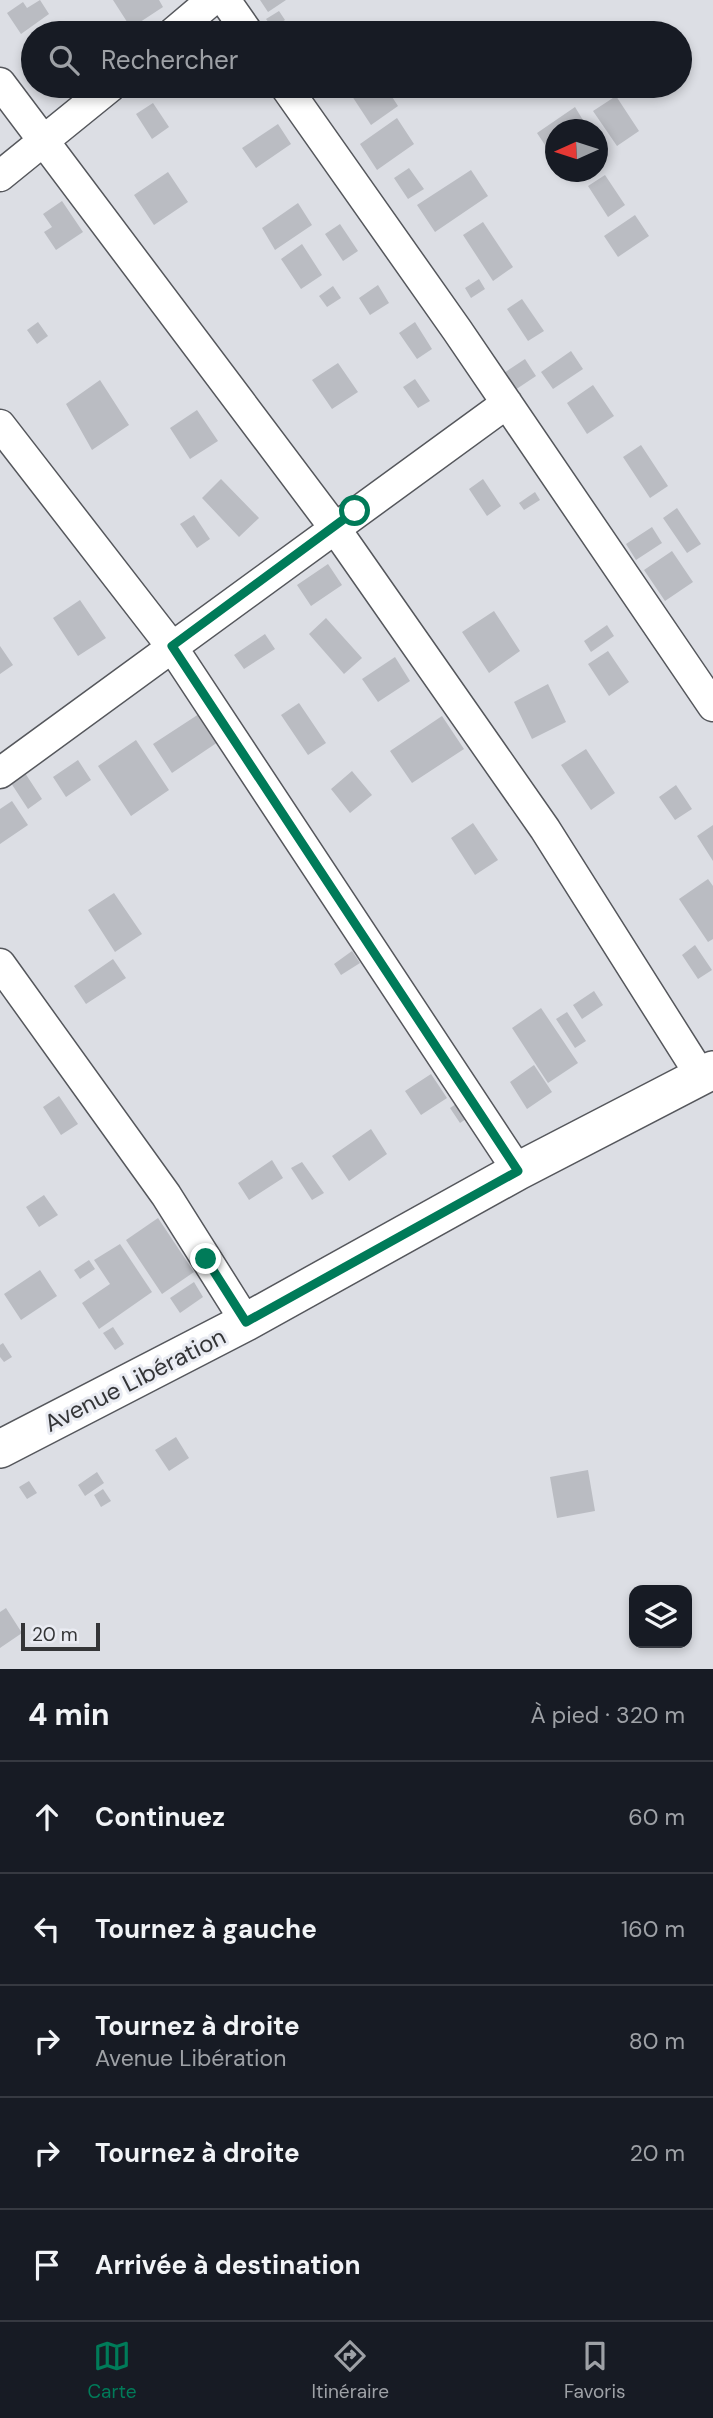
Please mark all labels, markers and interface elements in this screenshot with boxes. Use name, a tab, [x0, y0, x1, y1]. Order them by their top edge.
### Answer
search box	[21, 21, 692, 98]
icon: search	[45, 41, 83, 79]
text: Rechercher	[101, 43, 238, 77]
north arrow	[545, 119, 608, 182]
route start	[339, 495, 370, 526]
route end	[190, 1243, 221, 1274]
street label: Avenue Libération	[39, 1320, 231, 1439]
map controls	[629, 1585, 692, 1648]
button: layers	[629, 1585, 692, 1648]
scale bar	[21, 1620, 100, 1652]
text: 20 m	[32, 1622, 78, 1647]
text: 4 min	[28, 1695, 110, 1734]
text: À pied · 320 m	[530, 1700, 685, 1730]
icon: ahead	[28, 1798, 66, 1836]
text: Continuez	[95, 1800, 225, 1834]
text: 60 m	[628, 1802, 685, 1832]
icon: left	[28, 1910, 66, 1948]
text: Tournez à gauche	[95, 1912, 317, 1946]
text: 160 m	[621, 1914, 685, 1944]
text: Tournez à droite	[95, 2009, 300, 2043]
icon: right	[28, 2022, 66, 2060]
text: 80 m	[629, 2026, 685, 2056]
text: Avenue Libération	[95, 2043, 286, 2073]
icon: right	[28, 2134, 66, 2172]
text: Tournez à droite	[95, 2136, 300, 2170]
text: 20 m	[630, 2138, 685, 2168]
icon: arrive	[28, 2246, 66, 2284]
text: Arrivée à destination	[95, 2248, 361, 2282]
tab: Carte	[88, 2337, 136, 2404]
tab: Itinéraire	[311, 2337, 389, 2404]
tab: Favoris	[564, 2337, 625, 2404]

